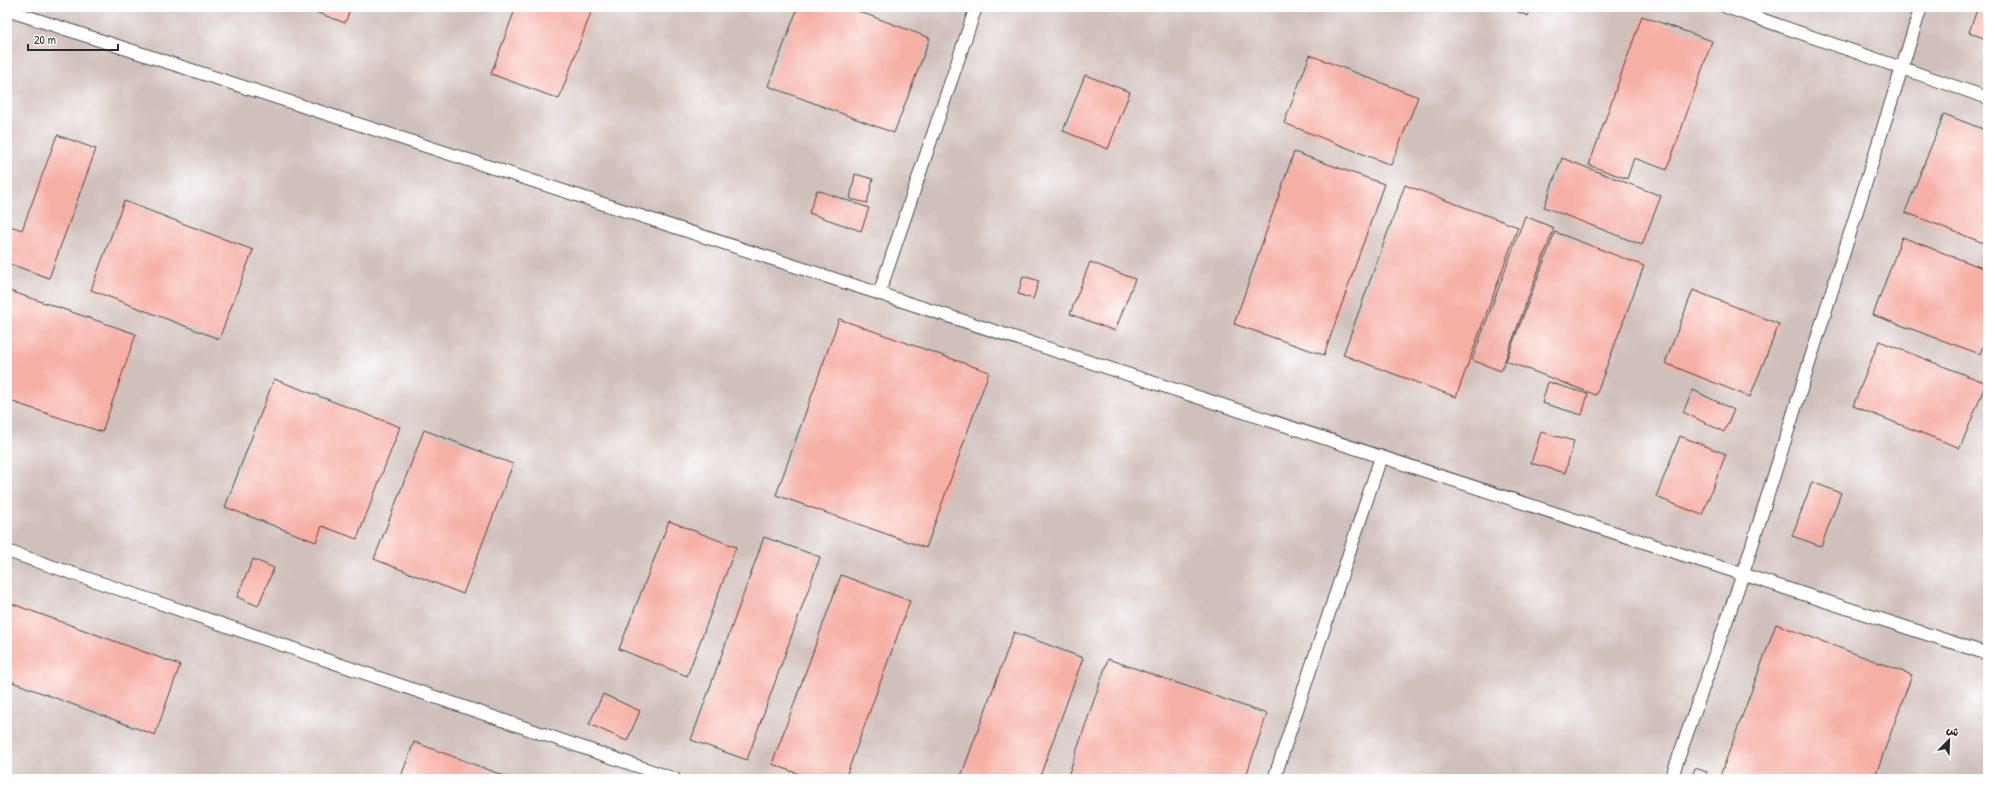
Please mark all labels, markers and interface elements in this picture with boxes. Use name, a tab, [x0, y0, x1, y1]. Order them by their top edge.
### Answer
scale bar	[28, 26, 118, 52]
text: 20 m	[34, 31, 56, 48]
north arrow	[1929, 720, 1969, 760]
text: ش	[1945, 722, 1961, 740]

